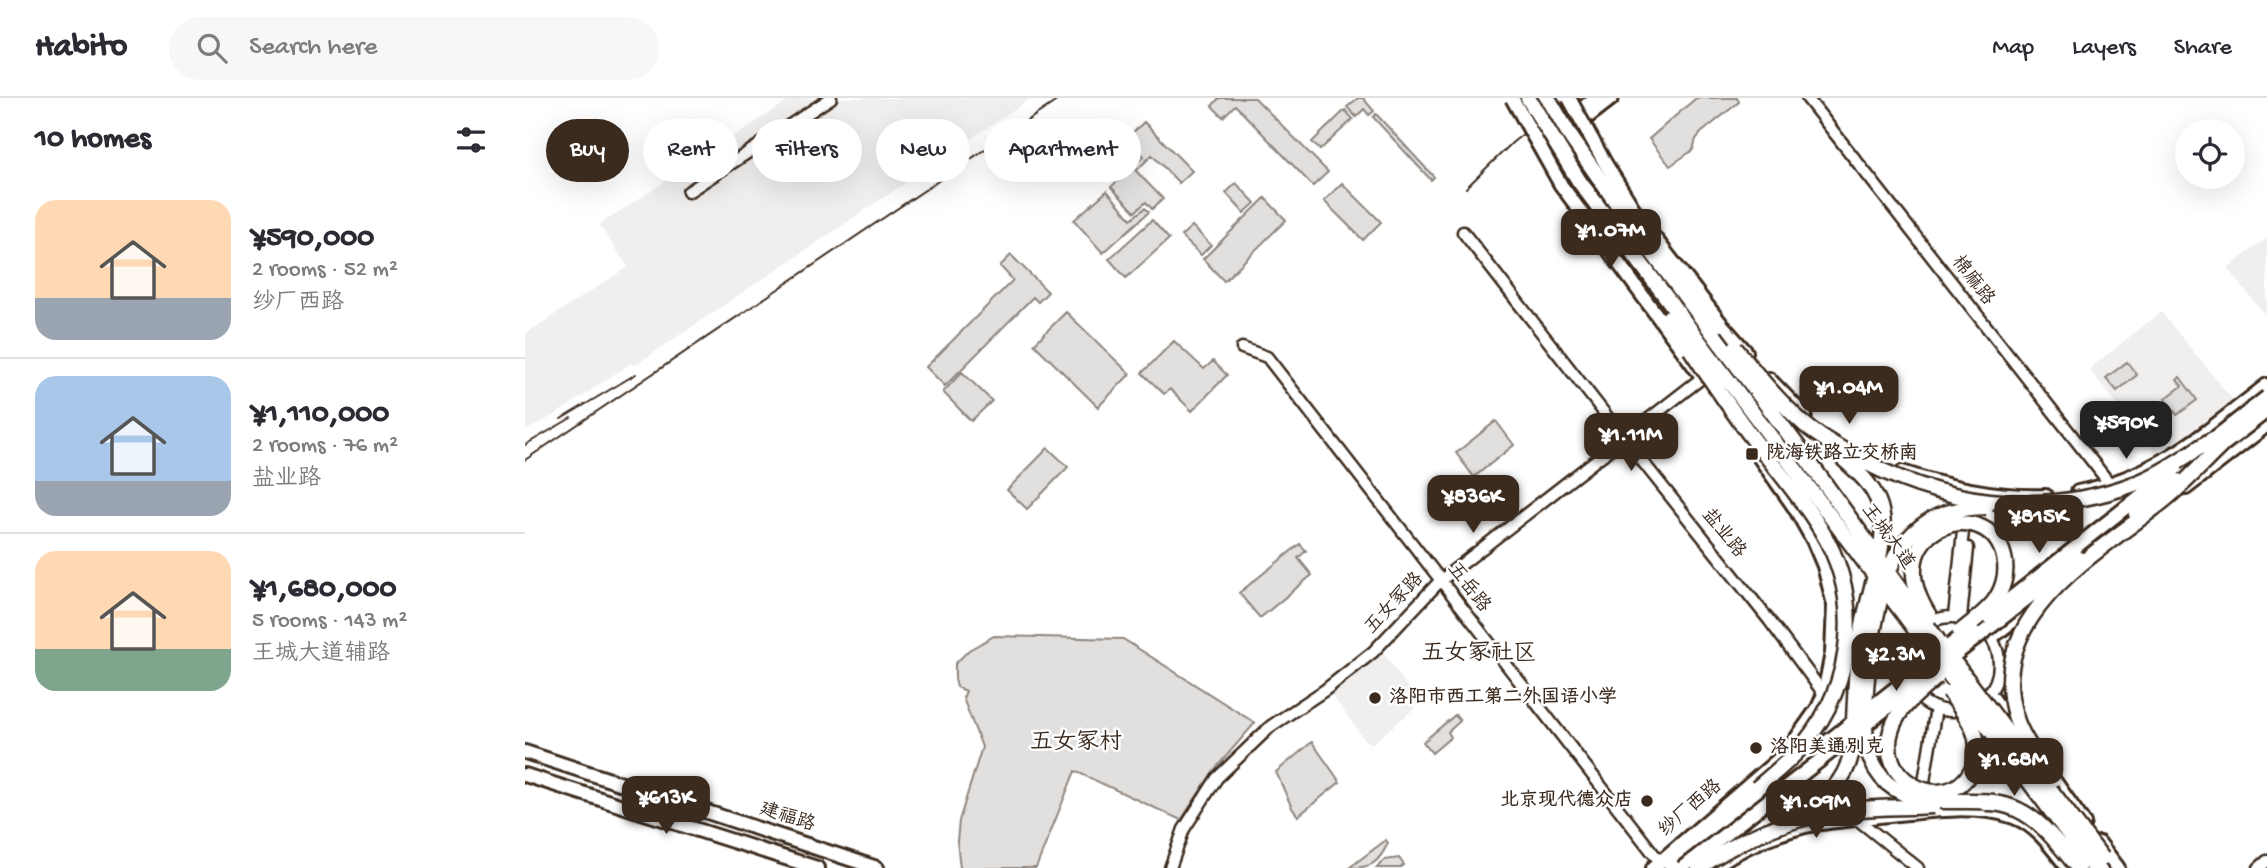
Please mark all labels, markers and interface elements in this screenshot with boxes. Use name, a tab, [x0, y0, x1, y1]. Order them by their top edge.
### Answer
search box	[169, 17, 659, 80]
text: Habito	[35, 29, 127, 67]
icon: search	[193, 29, 231, 67]
text: Search here	[249, 33, 377, 64]
text: Map	[1992, 34, 2034, 63]
text: Layers	[2072, 34, 2136, 63]
text: Share	[2174, 34, 2232, 63]
chip: Buy	[546, 119, 629, 182]
chip: Rent	[643, 119, 738, 182]
chip: Filters	[752, 119, 862, 182]
chip: New	[876, 119, 970, 182]
chip: Apartment	[984, 119, 1141, 182]
map controls	[2175, 119, 2245, 189]
button: locate	[2175, 119, 2245, 189]
icon: filters	[452, 121, 490, 159]
text: 10 homes	[35, 123, 151, 158]
pin: ¥1.07M	[1554, 209, 1668, 269]
text: ¥1.07M	[1577, 218, 1645, 245]
text: ¥590,000	[252, 222, 374, 257]
icon: home	[91, 228, 175, 312]
street label: 棉麻路	[1945, 251, 1999, 311]
text: 2 rooms · 52 m²	[252, 257, 398, 284]
text: 纱厂西路	[252, 290, 344, 317]
pin: ¥1.04M	[1792, 366, 1906, 426]
text: ¥1.04M	[1815, 375, 1883, 402]
text: ¥1,110,000	[252, 398, 389, 433]
pin: ¥590K	[2077, 402, 2175, 461]
icon: home	[91, 404, 175, 488]
text: ¥590K	[2096, 410, 2156, 437]
pin: ¥1.11M	[1574, 414, 1688, 473]
text: ¥1.11M	[1600, 422, 1662, 449]
text: 2 rooms · 76 m²	[252, 433, 398, 460]
place label: 陇海铁路立交桥南	[1766, 442, 1918, 466]
marker: 陇海铁路立交桥南	[1744, 446, 1760, 462]
text: 盐业路	[252, 466, 321, 493]
pin: ¥836K	[1424, 476, 1522, 535]
text: ¥836K	[1443, 484, 1503, 511]
pin: ¥815K	[1990, 496, 2088, 555]
street label: 王城大道	[1855, 499, 1919, 575]
street label: 盐业路	[1696, 504, 1751, 563]
text: ¥815K	[2010, 504, 2068, 531]
street label: 五岳路	[1441, 558, 1495, 618]
street label: 五女冢路	[1360, 568, 1429, 640]
text: ¥1,680,000	[252, 573, 397, 608]
icon: home	[91, 579, 175, 663]
text: 5 rooms · 143 m²	[252, 608, 407, 635]
pin: ¥2.3M	[1847, 634, 1945, 693]
district label: 五女冢社区	[1422, 640, 1537, 668]
text: 王城大道辅路	[252, 641, 390, 668]
text: ¥2.3M	[1867, 642, 1925, 669]
place label: 洛阳市西工第二外国语小学	[1389, 686, 1617, 710]
marker: 洛阳市西工第二外国语小学	[1367, 690, 1383, 706]
district label: 五女冢村	[1030, 729, 1122, 757]
place label: 洛阳美通别克	[1770, 736, 1884, 760]
pin: ¥1.68M	[1957, 738, 2071, 798]
marker: 洛阳美通别克	[1748, 740, 1764, 756]
text: ¥1.68M	[1980, 747, 2048, 774]
street label: 纱厂西路	[1654, 775, 1727, 843]
pin: ¥613K	[617, 776, 715, 836]
pin: ¥1.09M	[1759, 780, 1873, 840]
text: ¥613K	[638, 785, 694, 812]
place label: 北京现代德众店	[1500, 789, 1633, 813]
text: ¥1.09M	[1782, 789, 1850, 816]
marker: 北京现代德众店	[1639, 793, 1655, 809]
street label: 建福路	[756, 797, 818, 838]

